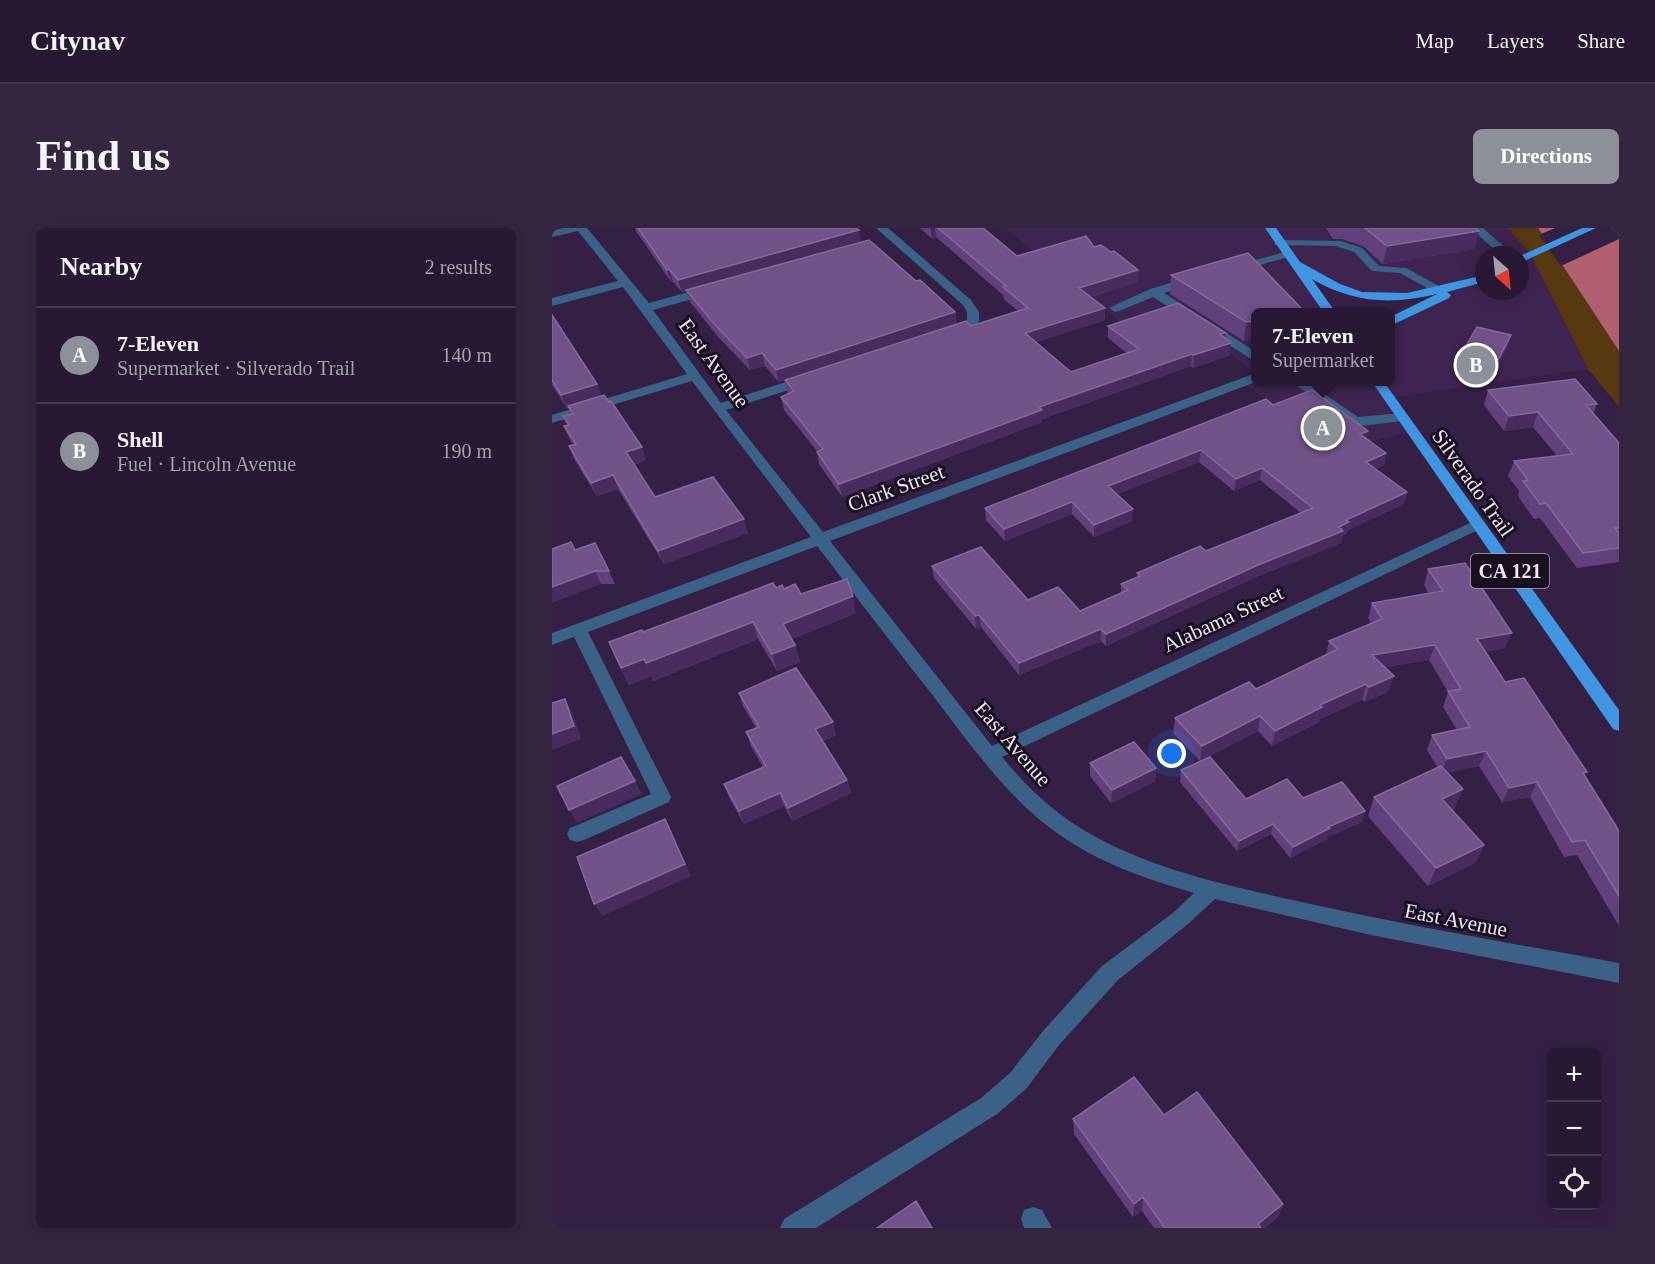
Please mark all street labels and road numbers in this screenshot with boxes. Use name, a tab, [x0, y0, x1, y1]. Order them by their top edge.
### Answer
street label: East Avenue	[674, 314, 754, 412]
street label: Silverado Trail	[1427, 425, 1519, 541]
street label: Clark Street	[844, 459, 948, 517]
road number: CA 121	[1471, 554, 1549, 588]
street label: Alabama Street	[1159, 581, 1287, 657]
street label: East Avenue	[970, 697, 1056, 791]
street label: East Avenue	[1403, 898, 1509, 942]

